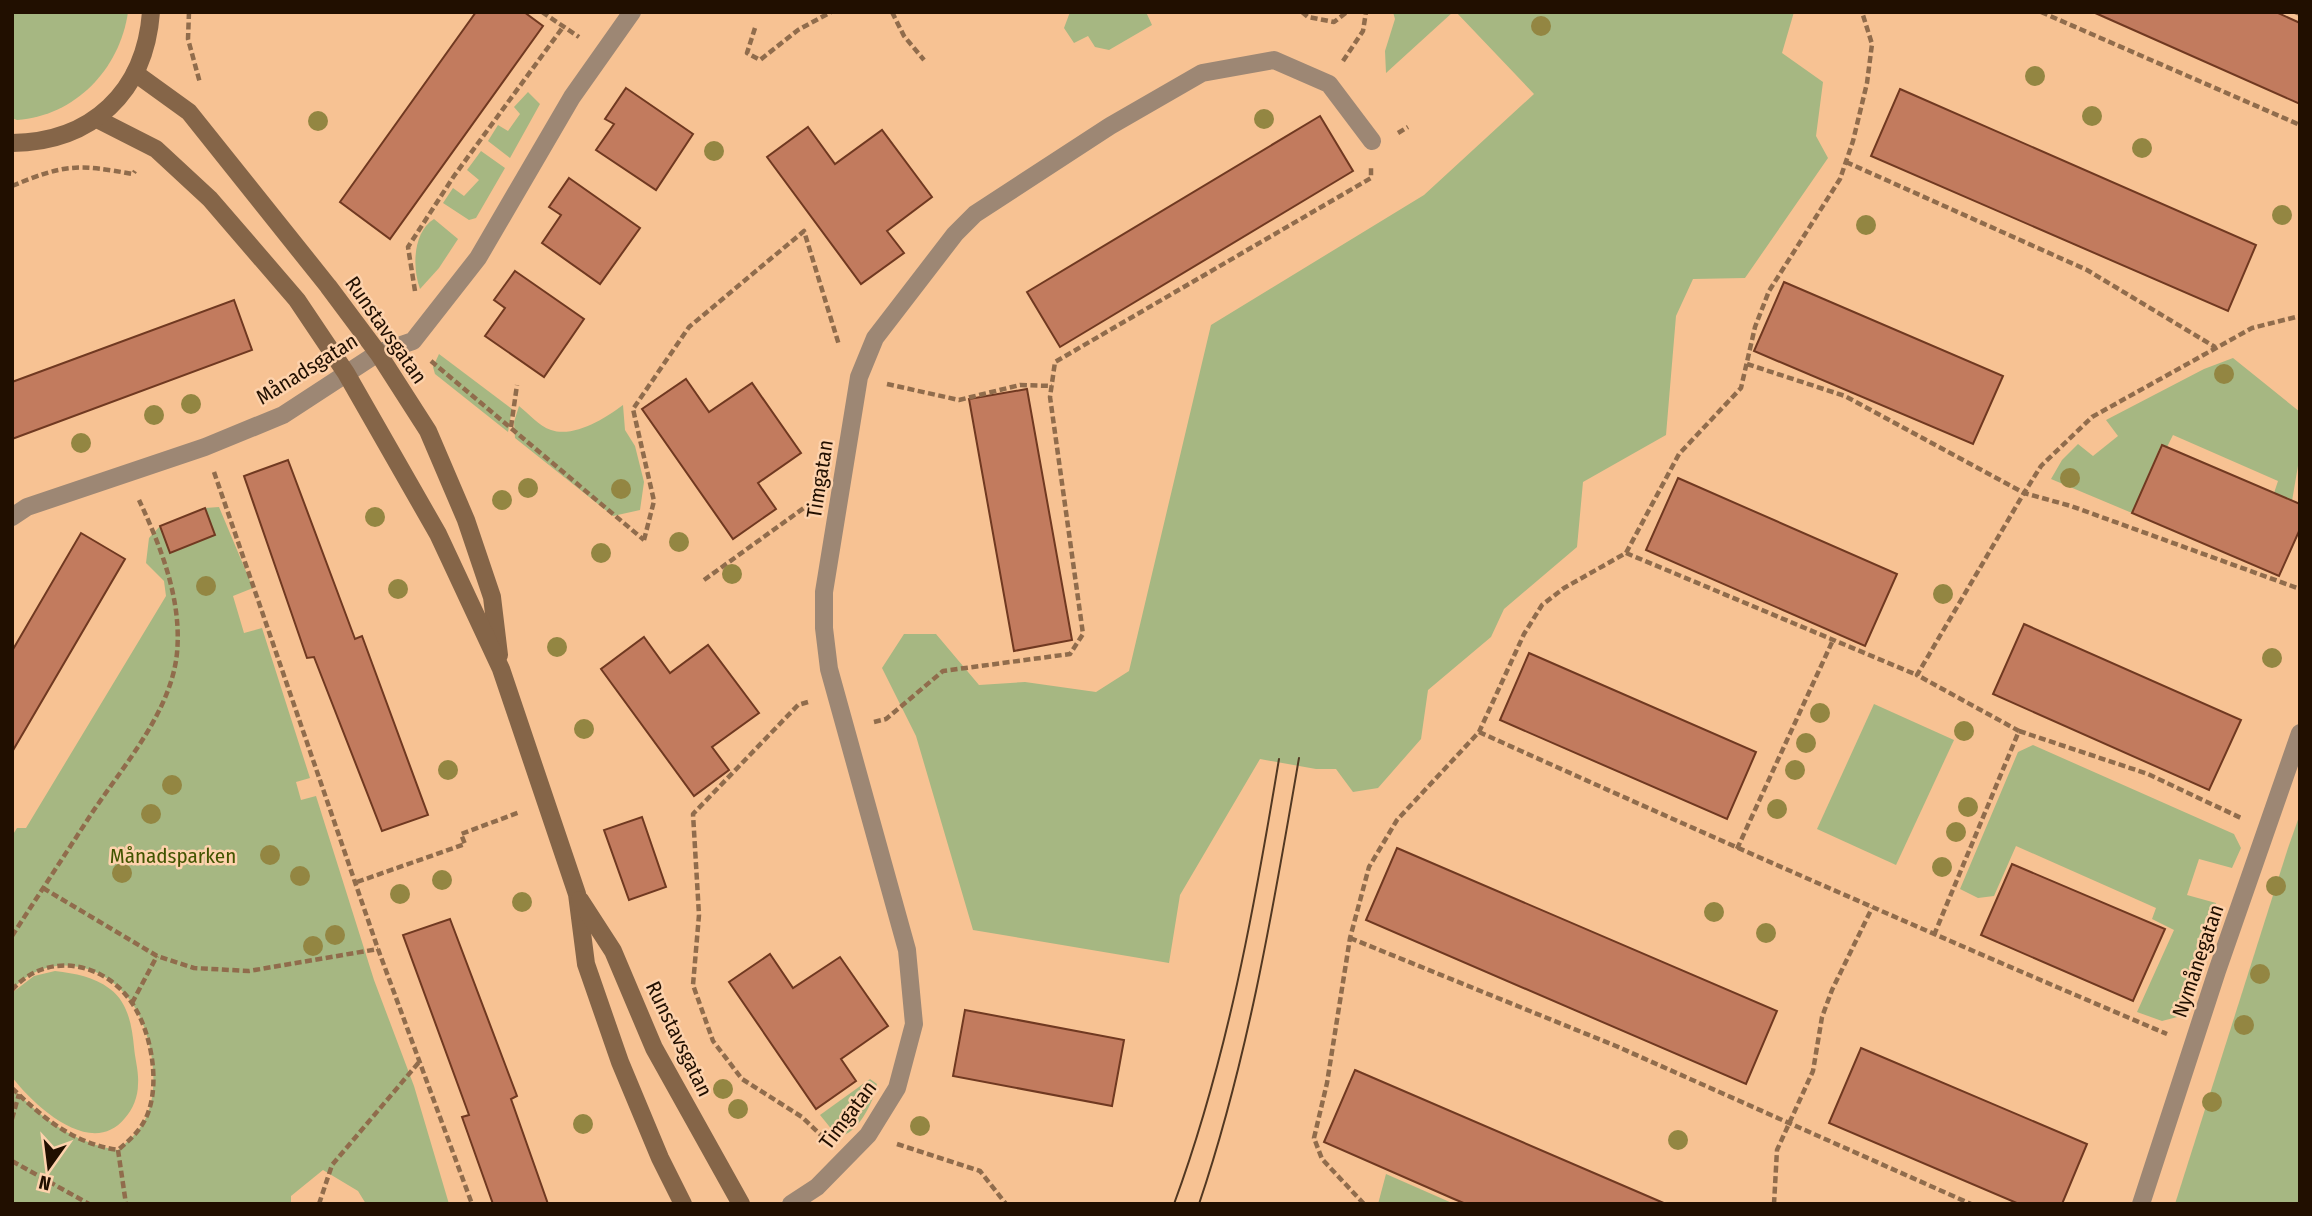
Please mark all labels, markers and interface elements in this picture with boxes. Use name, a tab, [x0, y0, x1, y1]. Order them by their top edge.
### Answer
street label: Runstavsgatan	[339, 271, 433, 389]
street label: Månadsgatan	[252, 328, 362, 410]
street label: Timgatan	[801, 438, 839, 520]
park label: Månadsparken	[110, 843, 236, 869]
street label: Nymånegatan	[2167, 901, 2229, 1021]
street label: Runstavsgatan	[640, 977, 718, 1101]
street label: Timgatan	[814, 1076, 882, 1154]
north arrow	[14, 1132, 84, 1202]
text: N	[37, 1170, 53, 1196]

